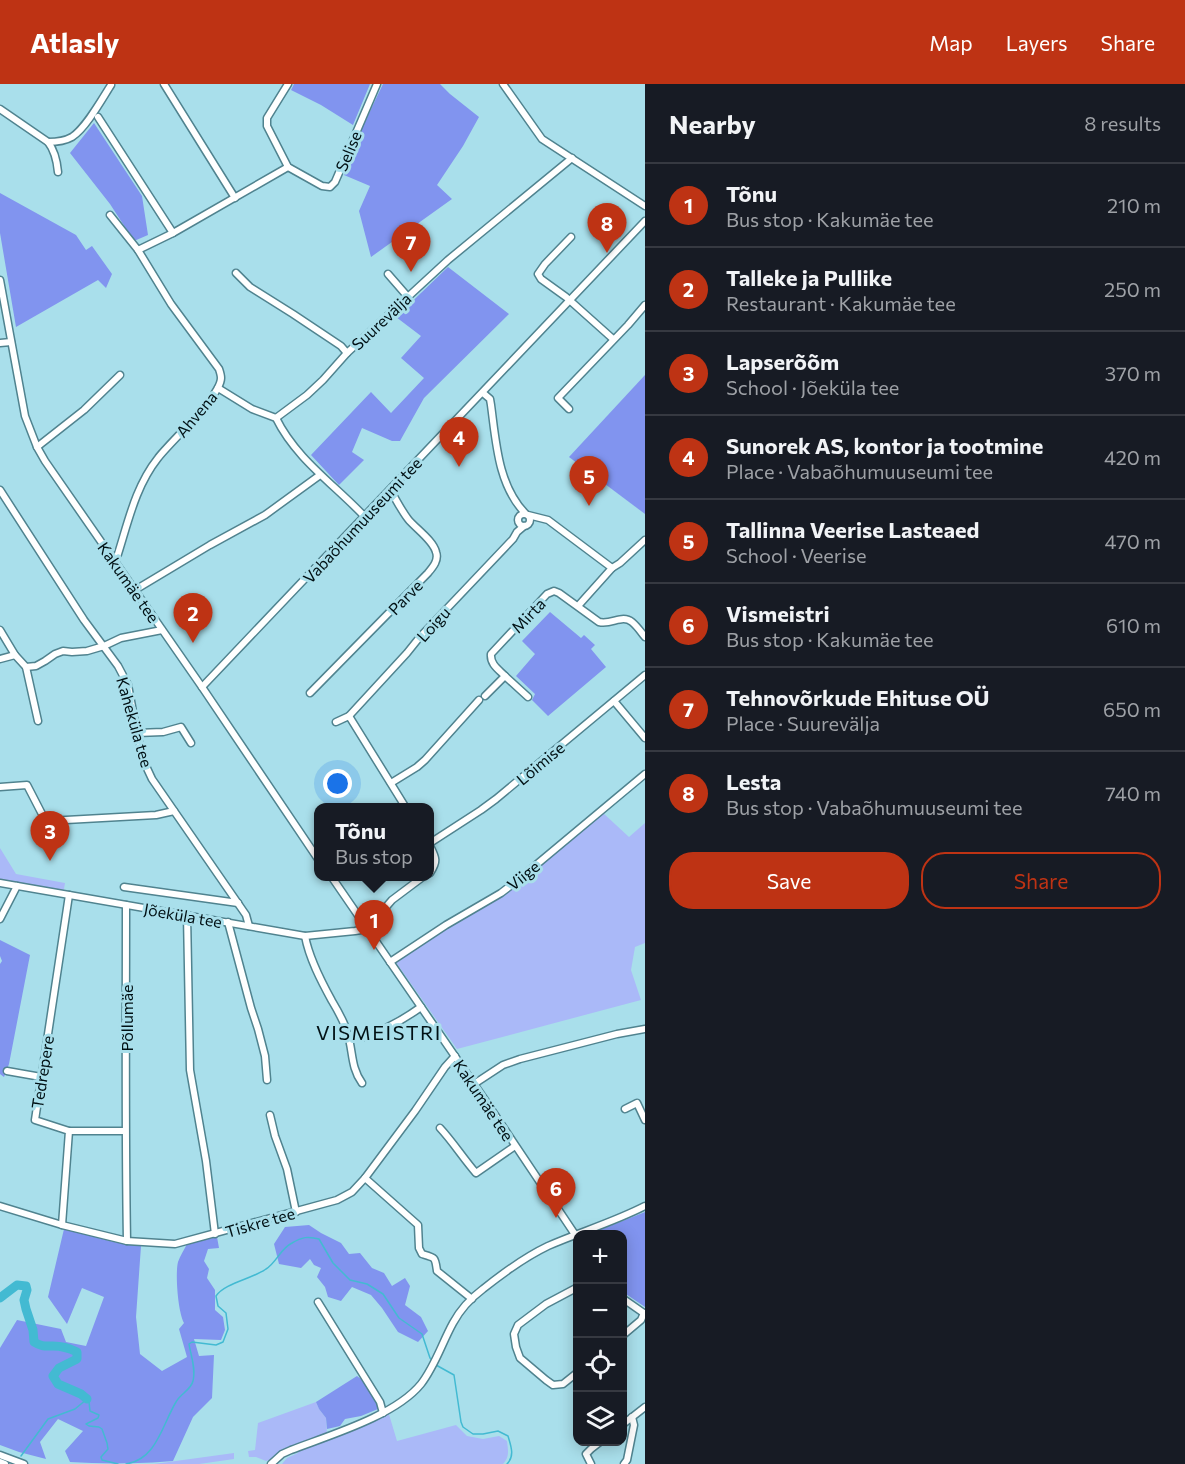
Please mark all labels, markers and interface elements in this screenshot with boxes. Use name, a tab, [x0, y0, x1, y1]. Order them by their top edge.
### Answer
text: Atlasly	[30, 25, 119, 59]
text: Map	[929, 30, 973, 55]
text: Layers	[1006, 30, 1068, 55]
text: Share	[1101, 30, 1155, 55]
text: Nearby	[669, 108, 756, 139]
text: 8 results	[1084, 111, 1161, 135]
street label: Selise	[331, 128, 365, 174]
text: Tõnu	[726, 180, 777, 207]
text: 1	[684, 193, 693, 217]
text: 210 m	[1107, 193, 1161, 217]
pin: 8	[588, 204, 626, 253]
text: Bus stop · Kakumäe tee	[726, 207, 934, 231]
pin: 7	[392, 222, 430, 272]
text: Talleke ja Pullike	[726, 264, 892, 291]
text: 2	[683, 277, 694, 301]
text: 250 m	[1104, 277, 1161, 301]
street label: Suurevälja	[347, 289, 415, 353]
text: Restaurant · Kakumäe tee	[726, 291, 956, 315]
text: Lapserõõm	[726, 348, 839, 375]
text: 3	[683, 361, 694, 385]
text: 370 m	[1105, 361, 1161, 385]
text: School · Jõeküla tee	[726, 375, 899, 399]
street label: Ahvena	[171, 387, 221, 441]
pin: 4	[440, 418, 478, 467]
text: Sunorek AS, kontor ja tootmine	[726, 432, 1043, 459]
text: 4	[682, 445, 695, 469]
text: 420 m	[1104, 445, 1161, 469]
street label: Vabaõhumuuseumi tee	[299, 453, 425, 587]
pin: 5	[570, 456, 608, 506]
text: Place · Vabaõhumuuseumi tee	[726, 459, 993, 483]
text: Tallinna Veerise Lasteaed	[726, 516, 979, 543]
text: 5	[683, 529, 694, 553]
text: 470 m	[1105, 529, 1161, 553]
street label: Kakumäe tee	[94, 538, 164, 626]
text: School · Veerise	[726, 543, 867, 567]
street label: Parve	[384, 576, 426, 618]
pin: 2	[174, 594, 212, 643]
street label: Mirta	[507, 594, 549, 636]
text: Vismeistri	[726, 600, 830, 627]
street label: Loigu	[412, 603, 454, 645]
text: 6	[682, 613, 695, 637]
text: 610 m	[1106, 613, 1161, 637]
text: Bus stop · Kakumäe tee	[726, 627, 934, 651]
street label: Kaheküla tee	[113, 675, 157, 769]
text: Tehnovõrkude Ehituse OÜ	[726, 684, 990, 711]
text: 7	[683, 697, 694, 721]
text: 650 m	[1103, 697, 1161, 721]
text: Place · Suurevälja	[726, 711, 880, 735]
street label: Lõimise	[512, 738, 568, 788]
text: Lesta	[726, 768, 781, 795]
your location	[323, 769, 352, 798]
text: 8	[682, 781, 695, 805]
text: 740 m	[1105, 781, 1161, 805]
text: Bus stop · Vabaõhumuuseumi tee	[726, 795, 1022, 819]
popup	[314, 803, 434, 881]
pin: 3	[31, 812, 70, 861]
text: Tõnu	[335, 817, 386, 844]
text: Bus stop	[335, 844, 413, 868]
button: Save	[669, 852, 909, 909]
button: Share	[921, 852, 1161, 909]
street label: Viige	[503, 856, 543, 894]
street label: Jõeküla tee	[142, 899, 224, 931]
pin: 1	[354, 900, 394, 950]
street label: Põllumäe	[117, 984, 136, 1052]
district label: VISMEISTRI	[316, 1020, 442, 1044]
street label: Tedrepere	[27, 1034, 57, 1110]
street label: Kakumäe tee	[450, 1056, 518, 1144]
pin: 6	[536, 1168, 576, 1218]
street label: Tiskre tee	[223, 1203, 297, 1241]
map controls	[573, 1230, 627, 1446]
button: +	[573, 1230, 627, 1284]
button: −	[573, 1284, 627, 1338]
button: locate	[573, 1338, 627, 1392]
button: layers	[573, 1392, 627, 1446]

